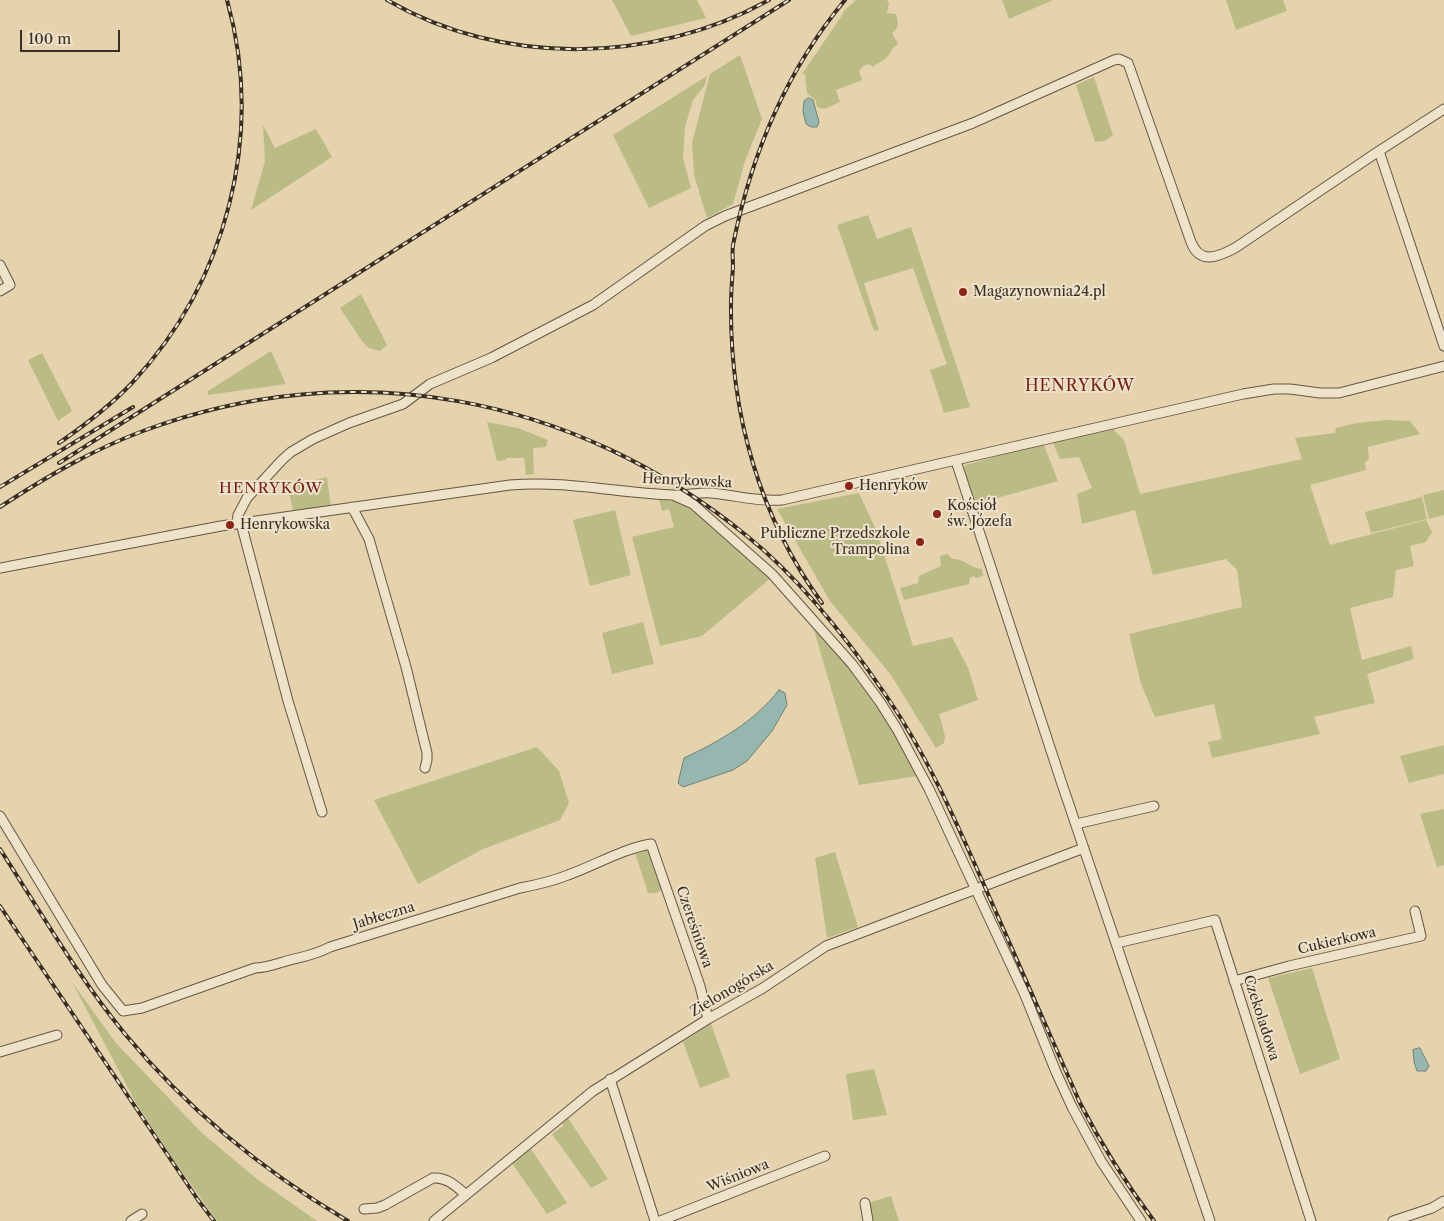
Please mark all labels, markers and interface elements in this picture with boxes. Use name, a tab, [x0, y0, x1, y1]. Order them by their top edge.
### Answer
scale bar	[22, 20, 122, 52]
text: 100 m	[28, 29, 71, 48]
place label: Magazynownia24.pl	[973, 284, 1106, 300]
marker: Magazynownia24.pl	[957, 286, 969, 298]
district label: HENRYKÓW	[1024, 376, 1136, 396]
street label: Henrykowska	[642, 470, 732, 492]
place label: Henryków	[859, 478, 928, 494]
district label: HENRYKÓW	[218, 480, 324, 498]
marker: Henryków	[843, 480, 855, 492]
place label: Kościół św. Józefa	[947, 498, 1012, 530]
marker: Kościół św. Józefa	[931, 508, 943, 520]
place label: Henrykowska	[240, 517, 330, 533]
marker: Henrykowska	[224, 519, 236, 531]
place label: Publiczne Przedszkole Trampolina	[760, 526, 910, 558]
marker: Publiczne Przedszkole Trampolina	[914, 536, 926, 548]
street label: Czereśniowa	[672, 884, 716, 970]
street label: Jabłeczna	[351, 899, 417, 933]
street label: Cukierkowa	[1296, 924, 1378, 958]
street label: Zielonogórska	[687, 957, 777, 1021]
street label: Czekoladowa	[1239, 973, 1283, 1063]
street label: Wiśniowa	[705, 1156, 771, 1196]

